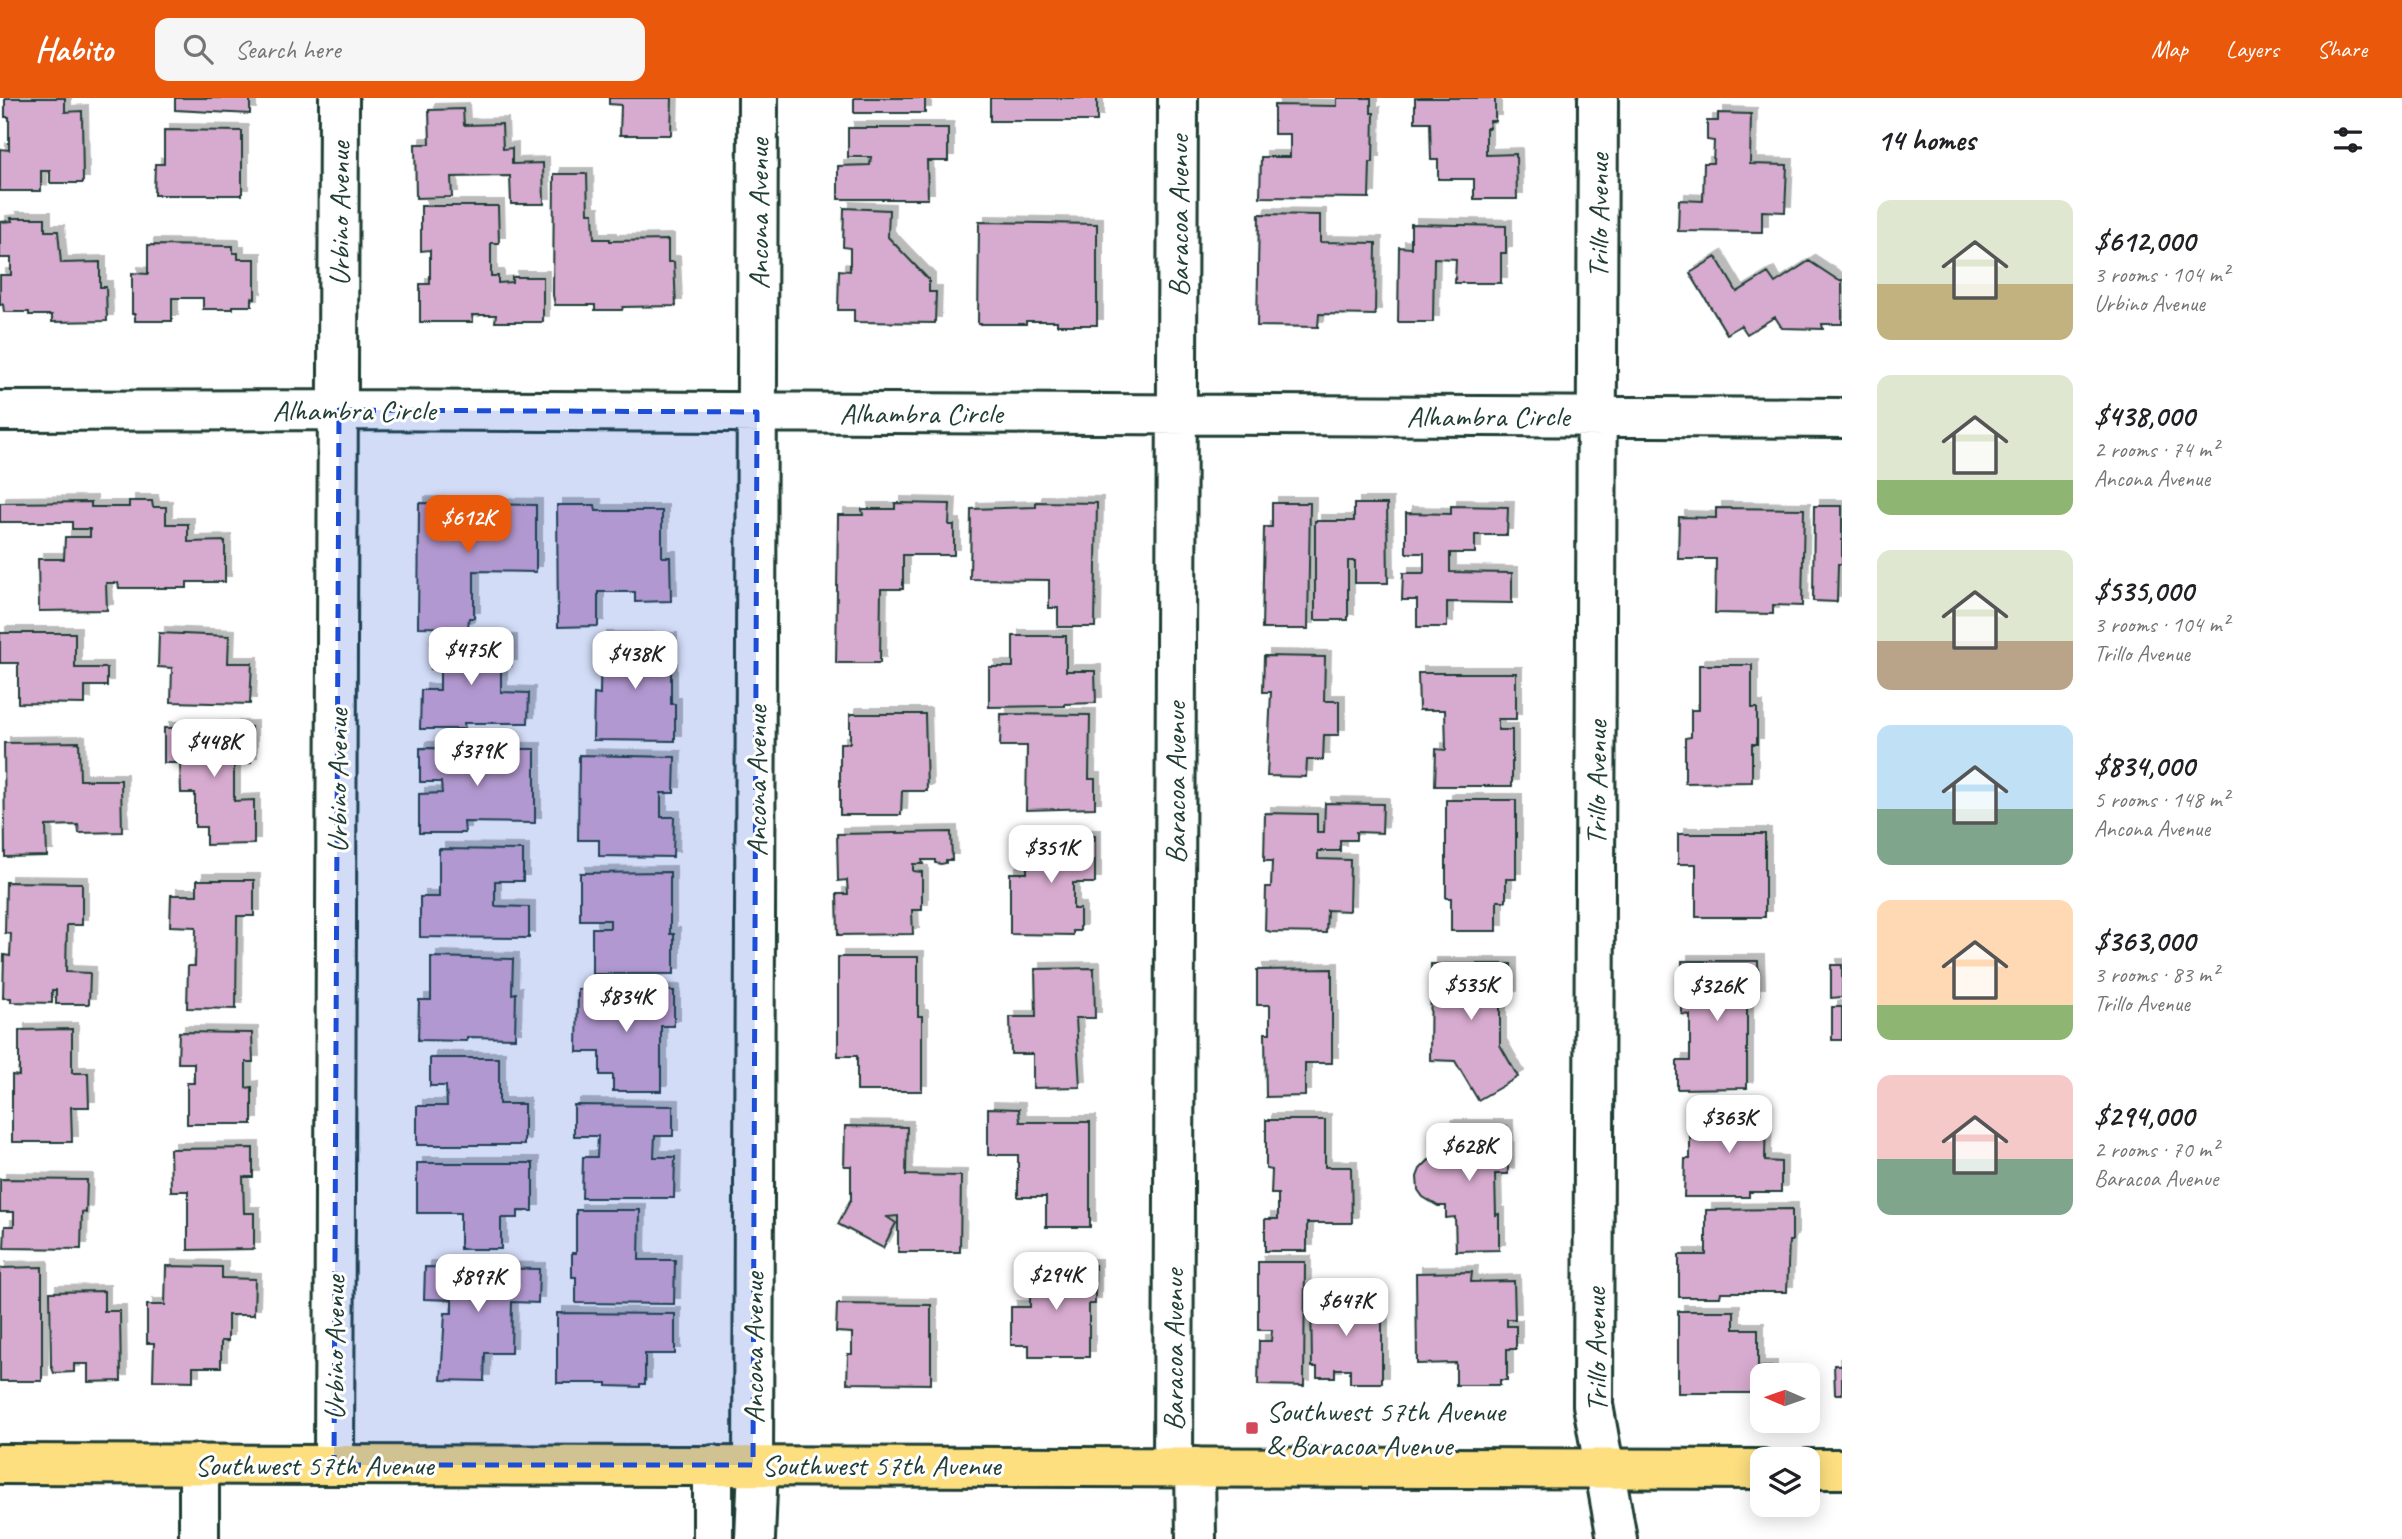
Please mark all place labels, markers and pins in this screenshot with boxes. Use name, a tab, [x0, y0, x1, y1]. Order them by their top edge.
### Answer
pin: $612K	[419, 496, 517, 555]
pin: $475K	[422, 628, 520, 687]
pin: $438K	[586, 632, 684, 691]
pin: $448K	[165, 720, 263, 779]
pin: $379K	[428, 728, 526, 788]
pin: $351K	[1002, 826, 1100, 885]
pin: $535K	[1422, 962, 1520, 1022]
pin: $326K	[1668, 964, 1766, 1023]
pin: $834K	[577, 974, 675, 1034]
pin: $363K	[1680, 1096, 1778, 1155]
pin: $628K	[1420, 1124, 1518, 1183]
pin: $294K	[1007, 1252, 1105, 1312]
pin: $897K	[429, 1254, 527, 1314]
pin: $647K	[1297, 1278, 1395, 1338]
place label: Southwest 57th Avenue & Baracoa Avenue	[1266, 1392, 1507, 1464]
marker: Southwest 57th Avenue & Baracoa Avenue	[1244, 1420, 1260, 1436]

